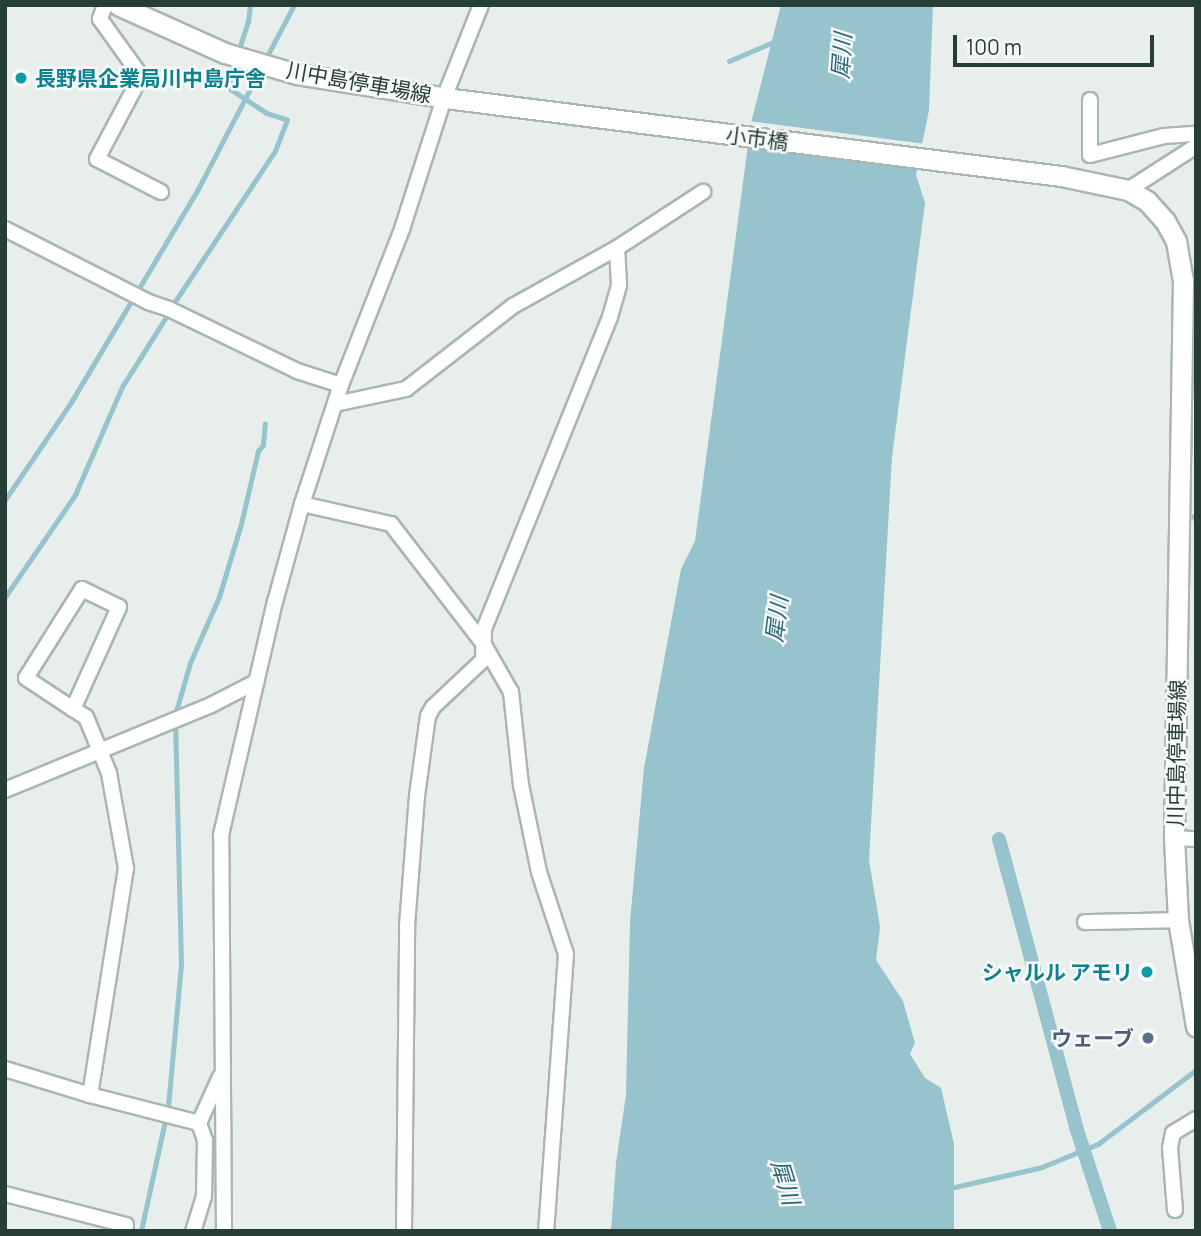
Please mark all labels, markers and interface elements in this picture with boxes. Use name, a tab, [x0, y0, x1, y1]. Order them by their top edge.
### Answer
scale bar	[956, 21, 1157, 65]
water label: 犀川	[826, 32, 856, 80]
text: 100 m	[966, 33, 1022, 61]
street label: 川中島停車場線	[284, 57, 434, 107]
place label: 長野県企業局川中島庁舎	[35, 65, 266, 91]
marker: 長野県企業局川中島庁舎	[13, 70, 29, 86]
street label: 小市橋	[724, 122, 790, 154]
water label: 犀川	[759, 594, 793, 644]
street label: 川中島停車場線	[1162, 679, 1190, 827]
place label: シャルル アモリ	[982, 959, 1133, 985]
marker: シャルル アモリ	[1139, 964, 1155, 980]
place label: ウェーブ	[1050, 1025, 1134, 1051]
marker: ウェーブ	[1140, 1030, 1156, 1046]
water label: 犀川	[766, 1156, 806, 1208]

